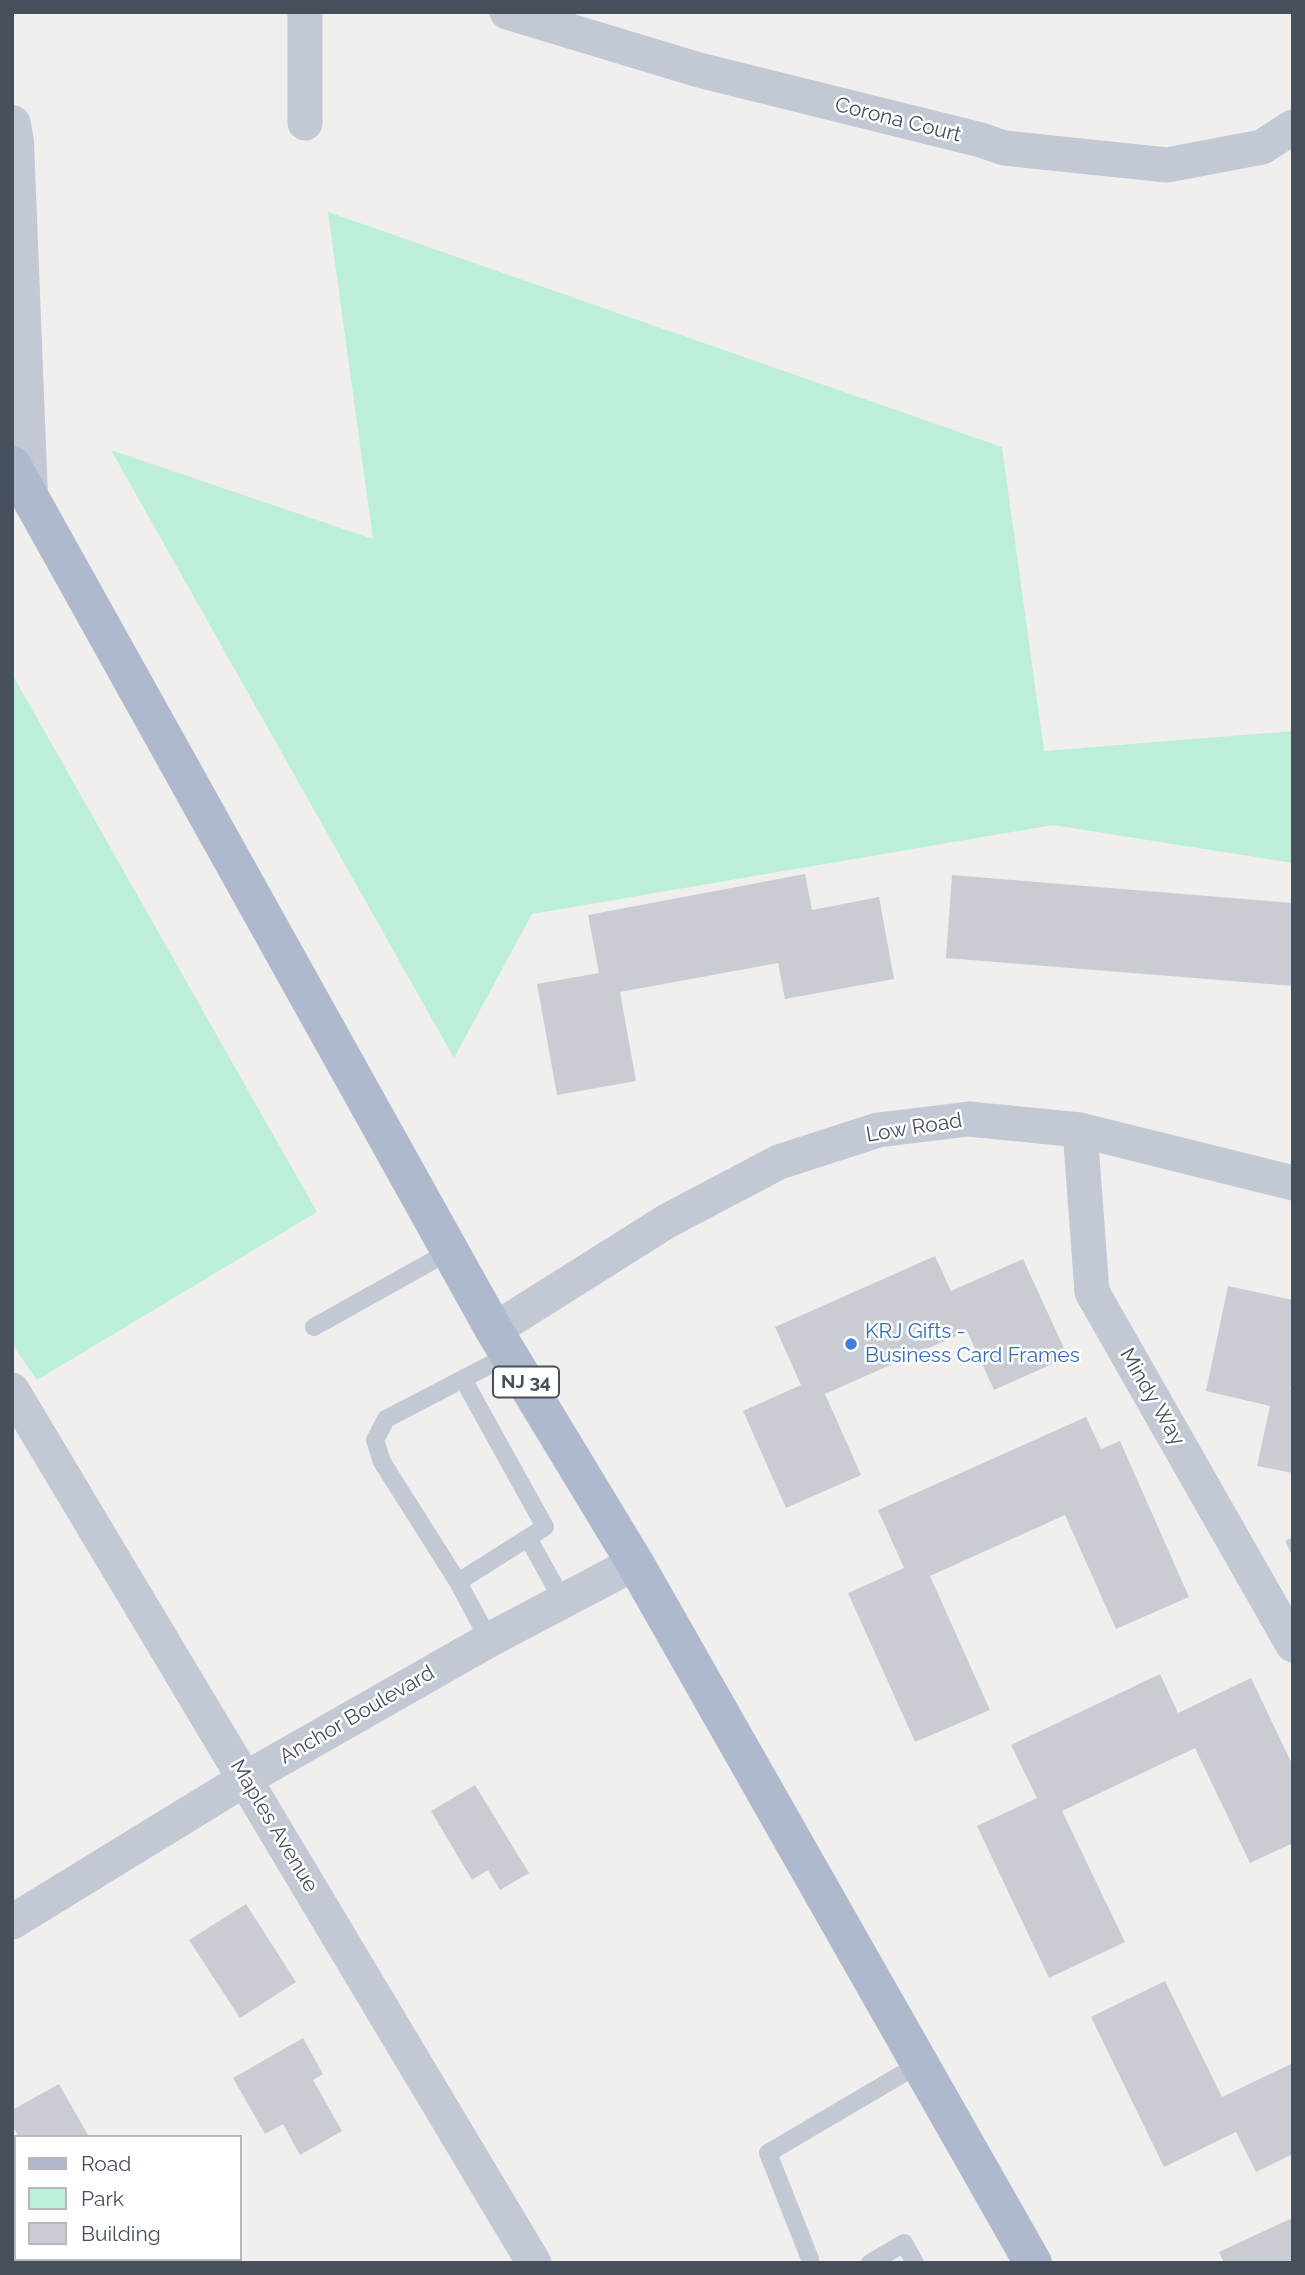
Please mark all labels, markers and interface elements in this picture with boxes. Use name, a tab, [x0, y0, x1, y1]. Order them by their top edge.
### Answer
street label: Corona Court	[832, 92, 964, 148]
street label: Low Road	[864, 1108, 964, 1148]
place label: KRJ Gifts - Business Card Frames	[865, 1319, 1080, 1369]
marker: KRJ Gifts - Business Card Frames	[843, 1336, 859, 1352]
street label: Mindy Way	[1114, 1344, 1190, 1450]
road number: NJ 34	[493, 1366, 559, 1398]
street label: Anchor Boulevard	[275, 1660, 439, 1770]
street label: Maples Avenue	[225, 1755, 323, 1897]
legend	[14, 2135, 242, 2261]
text: Road	[81, 2151, 131, 2176]
text: Park	[81, 2186, 124, 2211]
text: Building	[81, 2221, 161, 2246]

